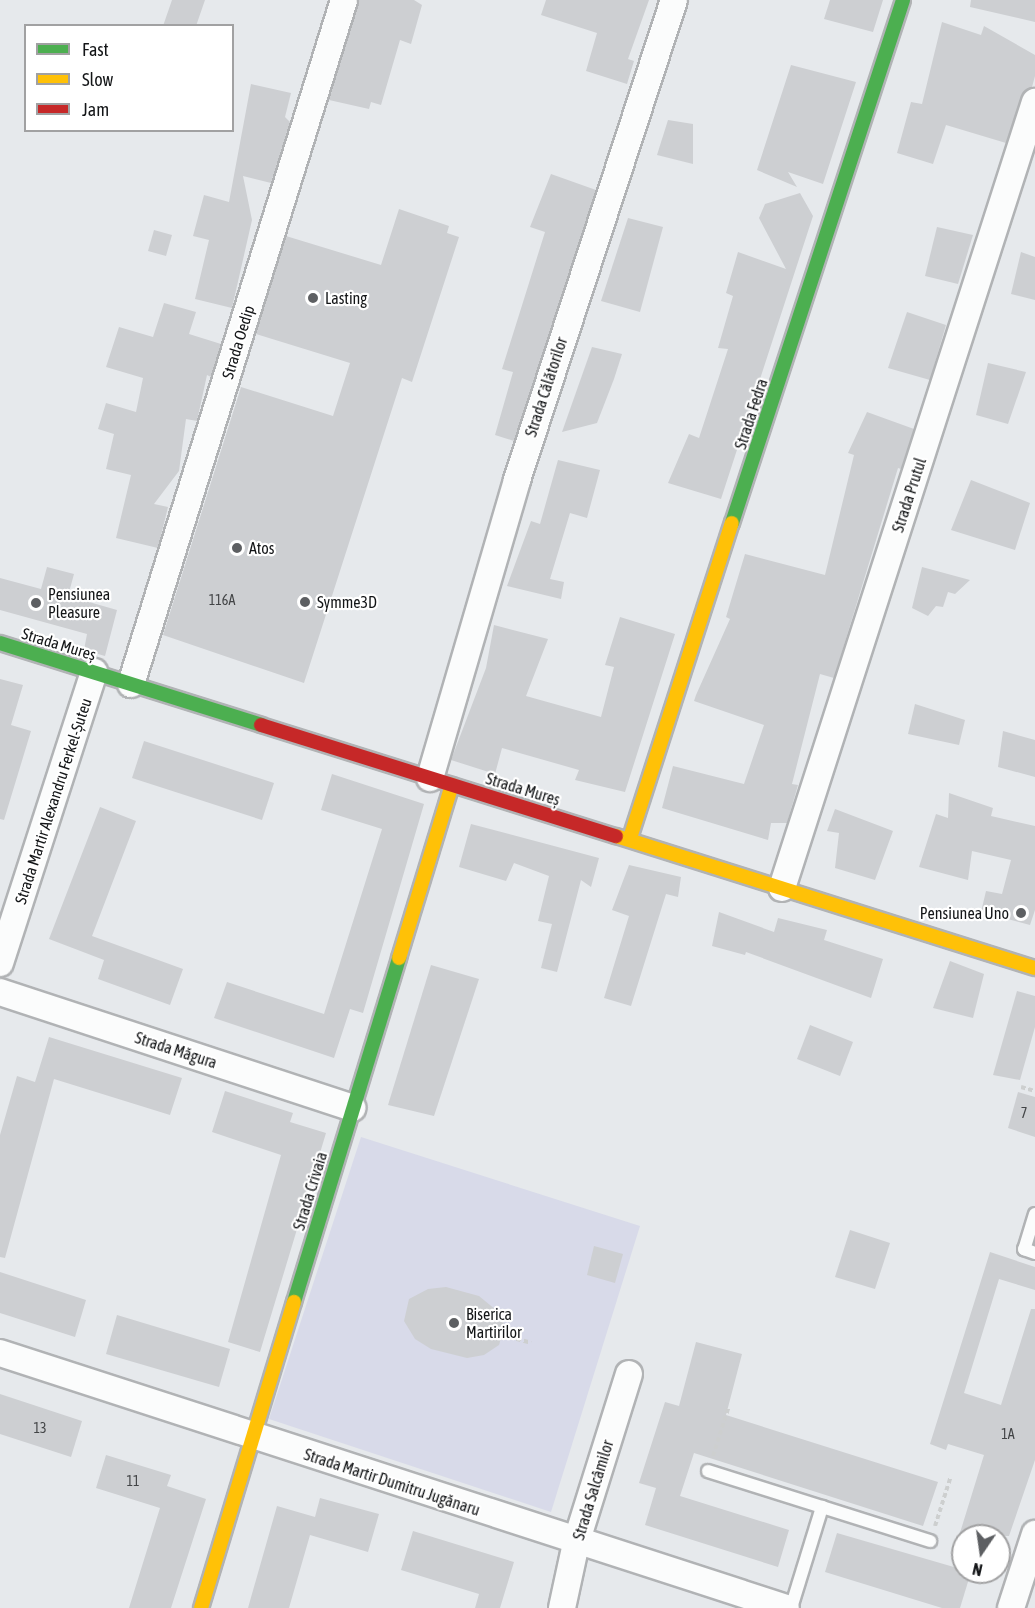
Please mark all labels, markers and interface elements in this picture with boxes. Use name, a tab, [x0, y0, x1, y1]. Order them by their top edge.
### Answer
legend	[24, 24, 234, 132]
text: Fast	[82, 39, 109, 60]
text: Slow	[82, 69, 113, 90]
text: Jam	[82, 99, 109, 120]
place label: Lasting	[325, 288, 367, 308]
marker: Lasting	[306, 291, 320, 305]
street label: Strada Oedip	[218, 303, 258, 381]
street label: Strada Călătorilor	[521, 335, 571, 439]
street label: Strada Fedra	[731, 376, 771, 452]
street label: Strada Prutul	[888, 455, 930, 535]
place label: Atos	[249, 538, 274, 558]
marker: Atos	[230, 541, 244, 555]
place label: Pensiunea Pleasure	[48, 584, 110, 622]
house number: 116A	[209, 592, 235, 608]
place label: Symme3D	[317, 592, 377, 612]
marker: Symme3D	[298, 595, 312, 609]
marker: Pensiunea Pleasure	[29, 596, 43, 610]
street label: Strada Mureș	[20, 624, 98, 664]
street label: Strada Martir Alexandru Ferkel-Șuteu	[11, 696, 95, 906]
street label: Strada Mureș	[484, 769, 562, 809]
place label: Pensiunea Uno	[920, 903, 1009, 923]
marker: Pensiunea Uno	[1014, 906, 1028, 920]
street label: Strada Măgura	[133, 1028, 219, 1072]
house number: 7	[1021, 1105, 1027, 1121]
street label: Strada Crivaia	[289, 1149, 331, 1233]
place label: Biserica Martirilor	[466, 1304, 522, 1342]
marker: Biserica Martirilor	[447, 1316, 461, 1330]
house number: 13	[33, 1420, 47, 1436]
house number: 1A	[1001, 1426, 1015, 1442]
street label: Strada Salcâmilor	[569, 1438, 617, 1542]
street label: Strada Martir Dumitru Jugănaru	[302, 1444, 482, 1520]
house number: 11	[126, 1473, 140, 1489]
north arrow	[951, 1524, 1011, 1584]
text: N	[971, 1560, 984, 1579]

